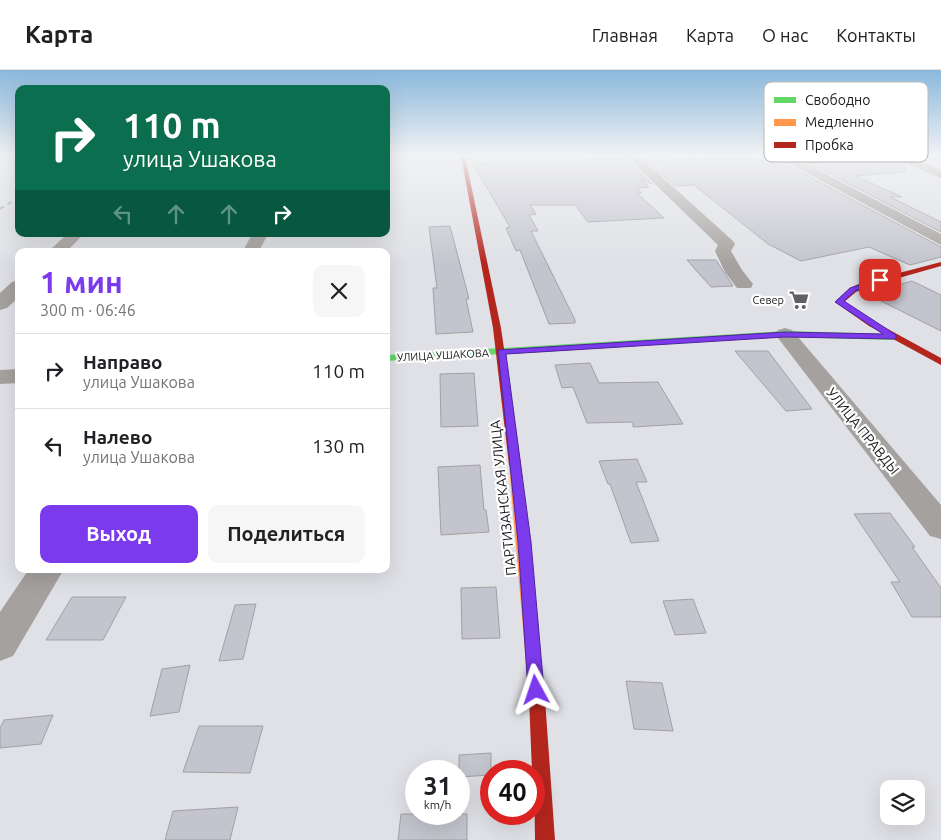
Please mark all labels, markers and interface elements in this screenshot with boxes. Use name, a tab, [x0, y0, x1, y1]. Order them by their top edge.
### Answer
text: Карта	[25, 21, 93, 48]
text: Главная	[592, 25, 658, 45]
text: Карта	[686, 25, 734, 45]
text: О нас	[762, 25, 808, 45]
text: Контакты	[836, 25, 916, 45]
legend	[764, 82, 928, 162]
text: Свободно	[805, 92, 870, 108]
icon: right	[40, 105, 105, 170]
text: 110 m	[123, 105, 221, 145]
text: Медленно	[805, 114, 874, 130]
text: Пробка	[805, 137, 854, 153]
text: улица Ушакова	[123, 146, 277, 171]
icon: left	[109, 200, 137, 228]
icon: ahead	[162, 200, 190, 228]
icon: ahead	[215, 200, 243, 228]
icon: right	[268, 200, 296, 228]
pin	[859, 259, 901, 301]
text: 1 мин	[40, 265, 123, 299]
button: close	[313, 265, 365, 317]
icon: arrive	[866, 266, 894, 294]
supermarket icon: Север	[788, 289, 810, 311]
place label: Север	[753, 294, 784, 306]
text: 300 m · 06:46	[40, 301, 136, 319]
street label: УЛИЦА УШАКОВА	[397, 347, 490, 363]
text: Направо	[83, 351, 163, 373]
icon: right	[40, 357, 68, 385]
text: 110 m	[312, 360, 365, 382]
text: улица Ушакова	[83, 373, 195, 391]
street label: УЛИЦА ПРАВДЫ	[823, 385, 903, 477]
street label: ПАРТИЗАНСКАЯ УЛИЦА	[487, 419, 519, 577]
text: Налево	[83, 426, 152, 448]
icon: left	[40, 432, 68, 460]
text: 130 m	[312, 435, 365, 457]
text: улица Ушакова	[83, 448, 195, 466]
button: Выход	[40, 505, 198, 563]
button: Поделиться	[208, 505, 365, 563]
position arrow	[509, 663, 561, 715]
speed limit sign: 40	[480, 760, 545, 825]
text: 31	[423, 772, 452, 800]
map controls	[880, 780, 925, 825]
button: layers	[880, 780, 925, 825]
text: km/h	[424, 798, 451, 811]

